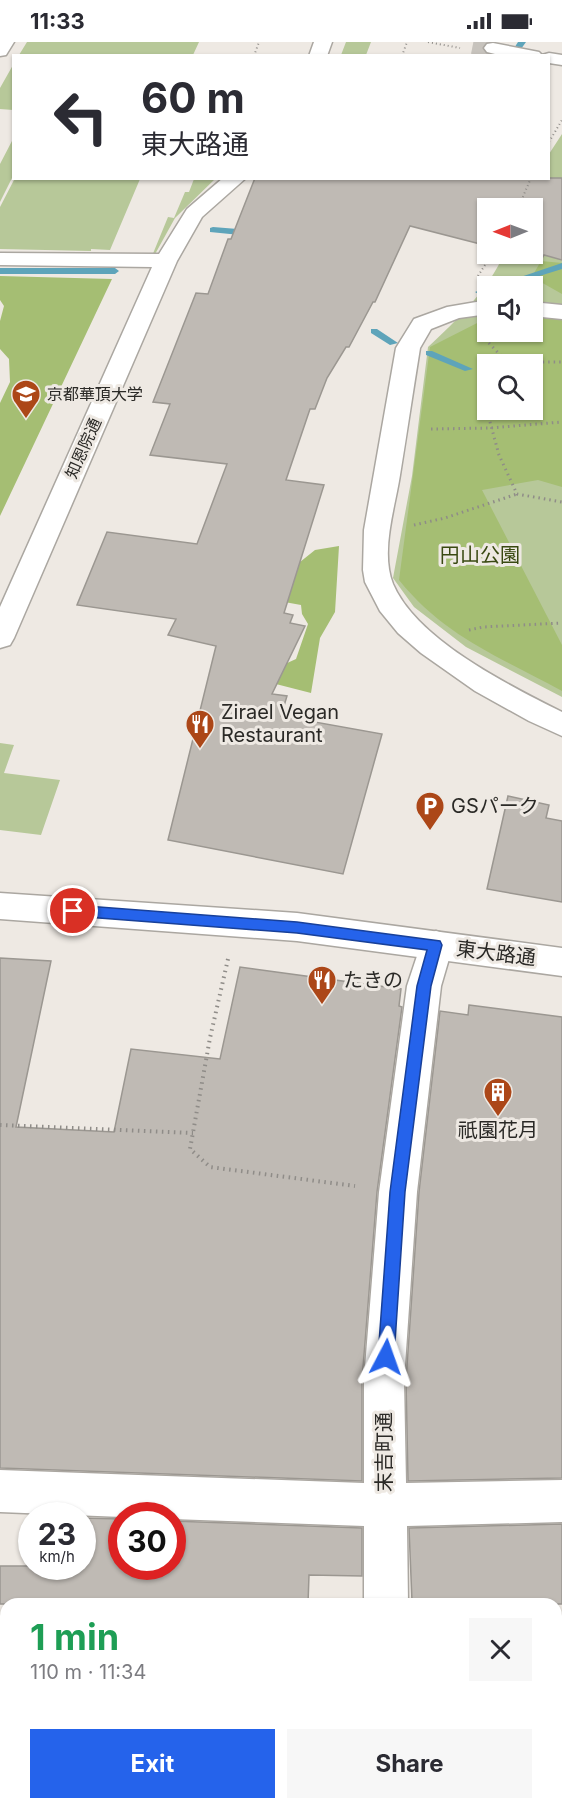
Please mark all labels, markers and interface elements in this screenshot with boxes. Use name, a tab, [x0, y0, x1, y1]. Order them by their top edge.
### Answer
text: 11:33	[30, 8, 85, 34]
text: 60 m	[141, 72, 245, 123]
icon: left	[42, 78, 120, 156]
text: 東大路通	[141, 128, 249, 161]
north arrow	[477, 198, 543, 264]
map controls	[477, 198, 543, 420]
button: sound	[477, 276, 543, 342]
button: search	[477, 354, 543, 420]
school or university icon: 京都華頂大学	[10, 378, 42, 420]
place label: 京都華頂大学	[47, 384, 143, 404]
street label: 知恩院通	[61, 415, 105, 481]
park label: 円山公園	[440, 543, 520, 567]
place label: Zirael Vegan Restaurant	[221, 700, 339, 747]
restaurant icon: Zirael Vegan Restaurant	[184, 708, 216, 750]
parking icon: GSパーク	[414, 790, 446, 832]
place label: GSパーク	[451, 794, 539, 818]
pin	[47, 885, 98, 936]
icon: arrive	[56, 894, 89, 927]
street label: 東大路通	[455, 936, 537, 970]
restaurant icon: たきの	[306, 964, 338, 1006]
place label: たきの	[343, 968, 403, 992]
building icon: 祇園花月	[482, 1076, 514, 1118]
place label: 祇園花月	[458, 1118, 538, 1142]
position arrow	[354, 1325, 418, 1389]
street label: 末吉町通	[372, 1412, 396, 1492]
speed limit sign: 30	[108, 1502, 186, 1580]
text: 23	[38, 1516, 76, 1552]
text: km/h	[39, 1547, 75, 1566]
text: 1 min	[30, 1615, 119, 1659]
button: close	[469, 1618, 532, 1681]
text: 110 m · 11:34	[30, 1660, 146, 1684]
button: Exit	[30, 1729, 275, 1798]
button: Share	[287, 1729, 532, 1798]

